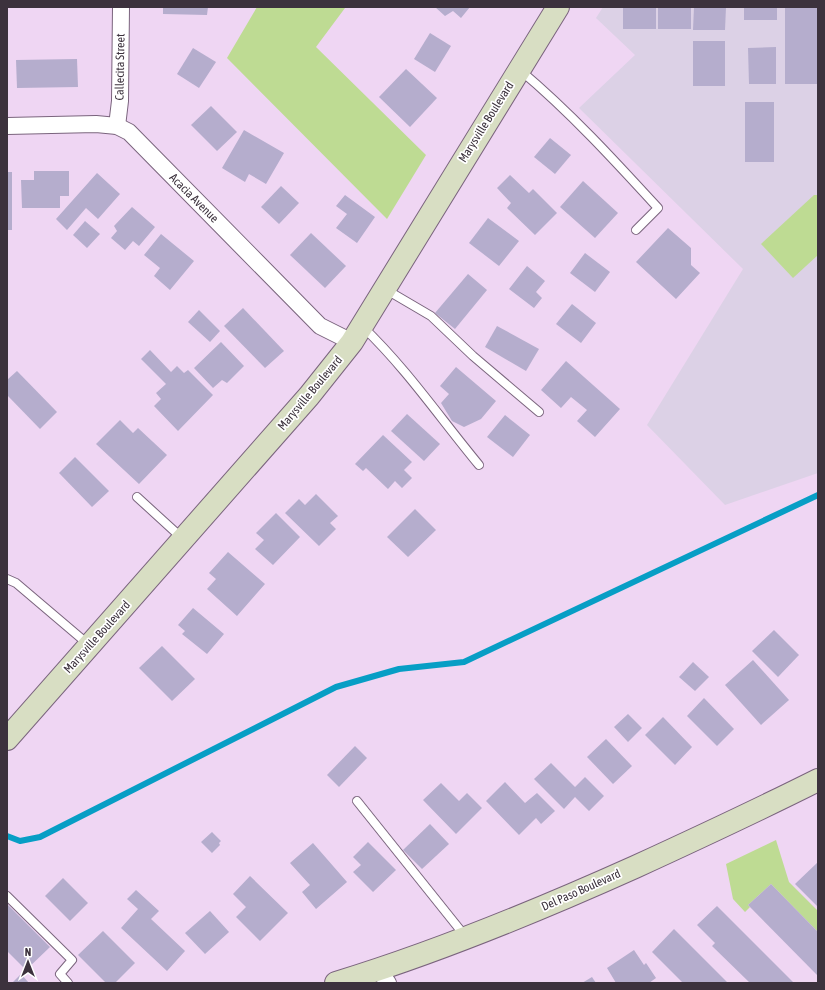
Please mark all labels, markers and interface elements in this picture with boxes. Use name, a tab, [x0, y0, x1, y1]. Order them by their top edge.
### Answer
street label: Callecita Street	[112, 33, 128, 101]
street label: Marysville Boulevard	[456, 79, 516, 165]
street label: Acacia Avenue	[167, 171, 221, 225]
street label: Marysville Boulevard	[275, 353, 345, 433]
street label: Marysville Boulevard	[61, 598, 133, 676]
street label: Del Paso Boulevard	[539, 866, 623, 914]
north arrow	[8, 942, 48, 982]
text: N	[25, 946, 31, 958]

